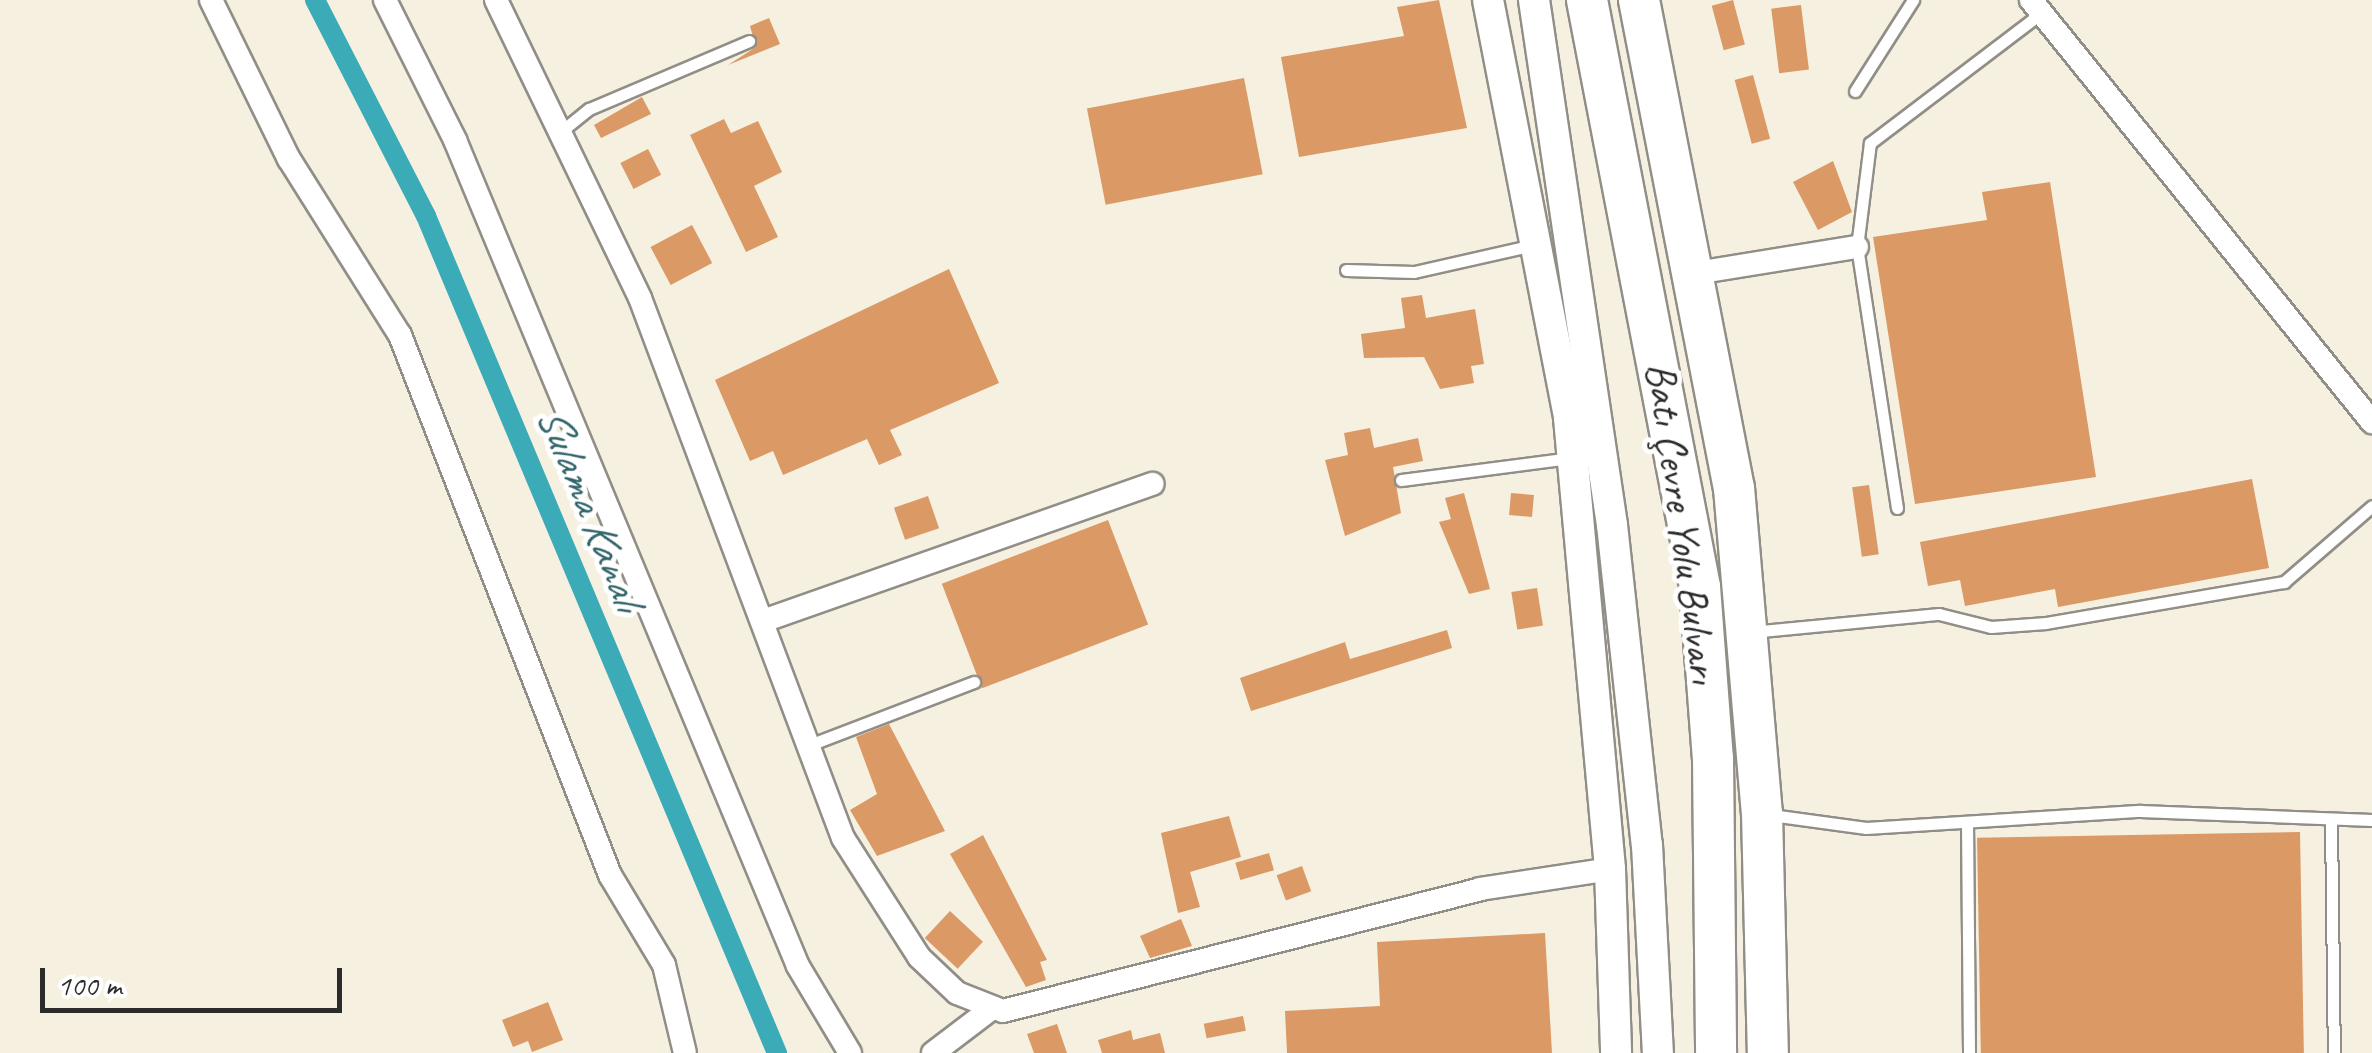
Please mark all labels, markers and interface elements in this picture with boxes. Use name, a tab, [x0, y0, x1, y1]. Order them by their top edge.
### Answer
street label: Batı Çevre Yolu Bulvarı	[1635, 359, 1729, 687]
water label: Sulama Kanalı	[525, 398, 655, 618]
scale bar	[45, 948, 348, 1010]
text: 100 m	[57, 966, 122, 1004]

